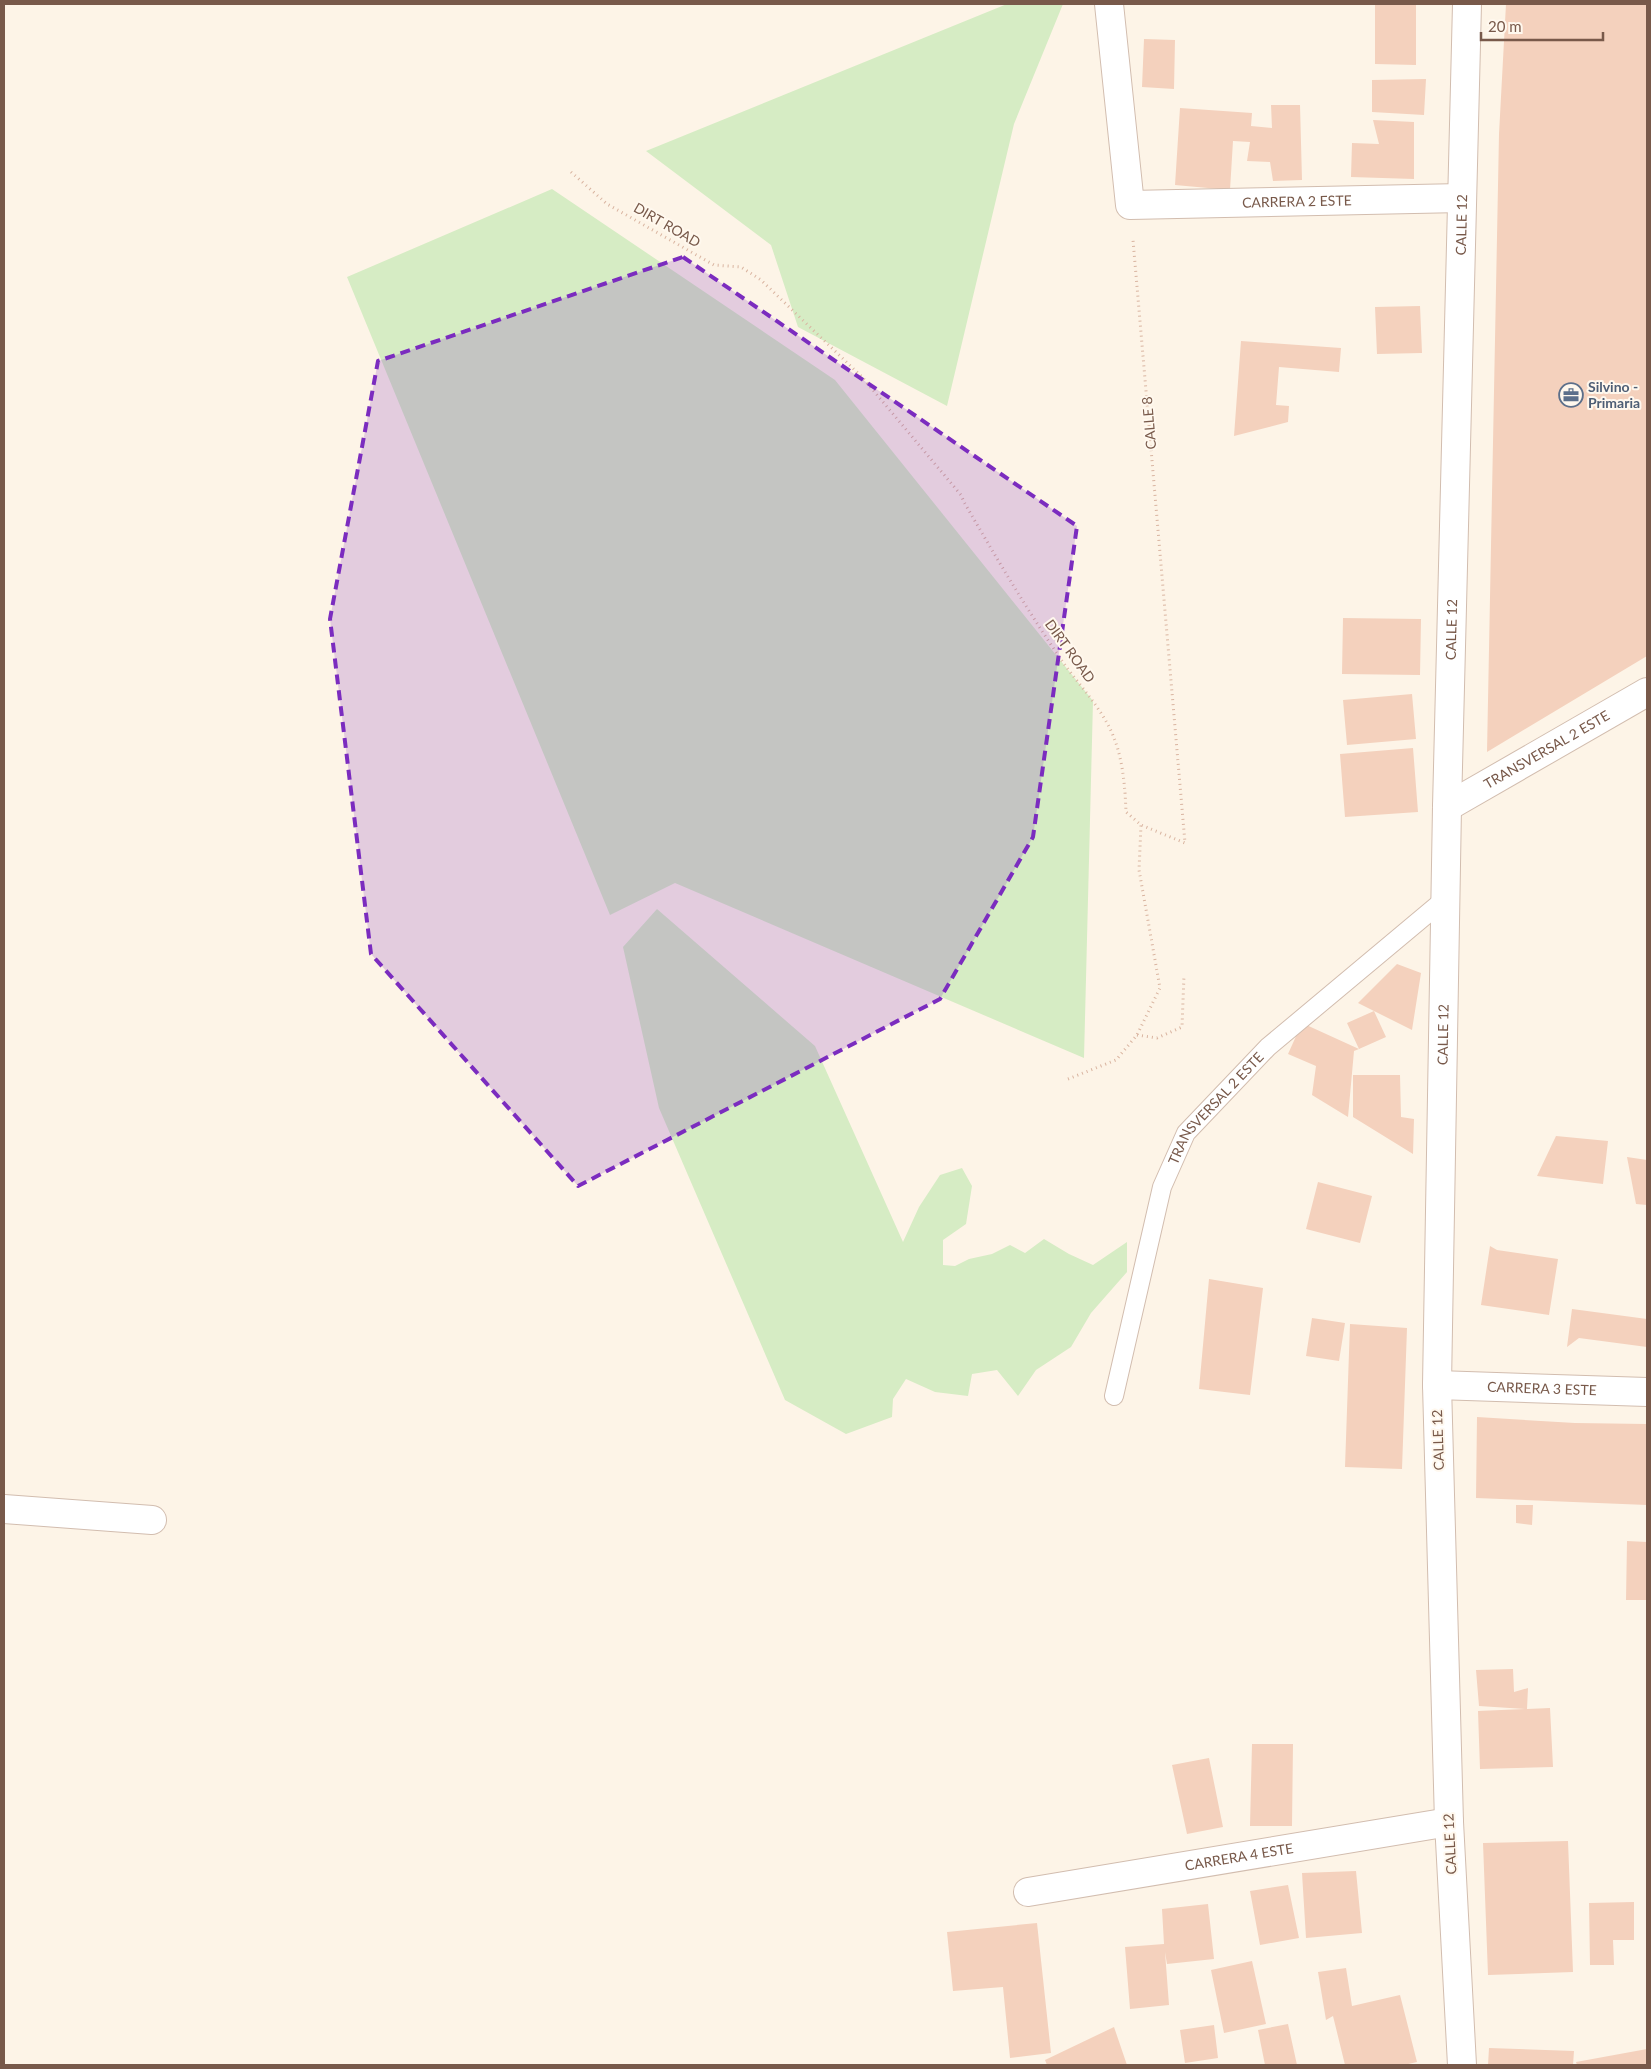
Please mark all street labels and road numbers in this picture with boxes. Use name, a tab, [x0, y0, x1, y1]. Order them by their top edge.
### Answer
street label: CARRERA 2 ESTE	[1242, 191, 1352, 211]
street label: CALLE 12	[1452, 194, 1470, 256]
street label: DIRT ROAD	[631, 199, 704, 250]
street label: CALLE 8	[1138, 396, 1159, 450]
street label: CALLE 12	[1442, 599, 1460, 660]
street label: DIRT ROAD	[1042, 616, 1099, 686]
street label: TRANSVERSAL 2 ESTE	[1481, 706, 1612, 792]
street label: CALLE 12	[1434, 1004, 1452, 1065]
street label: TRANSVERSAL 2 ESTE	[1164, 1048, 1267, 1167]
street label: CARRERA 3 ESTE	[1487, 1378, 1597, 1398]
street label: CALLE 12	[1428, 1409, 1447, 1471]
street label: CALLE 12	[1439, 1813, 1460, 1875]
street label: CARRERA 4 ESTE	[1184, 1839, 1295, 1874]

